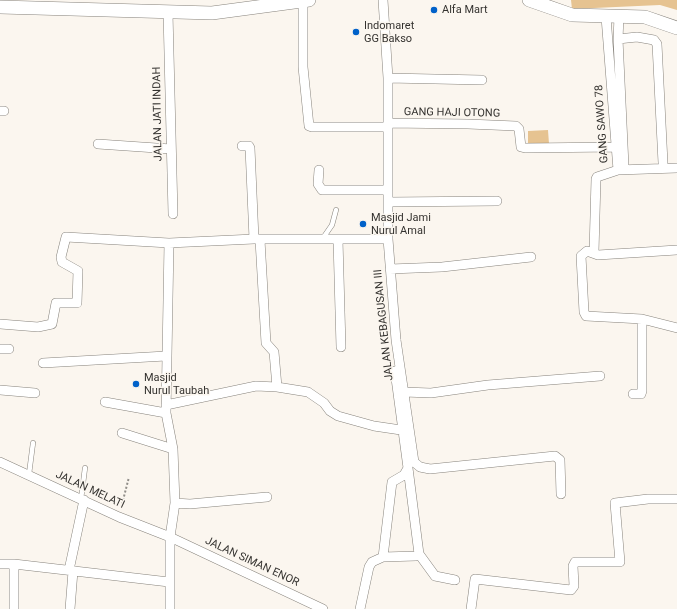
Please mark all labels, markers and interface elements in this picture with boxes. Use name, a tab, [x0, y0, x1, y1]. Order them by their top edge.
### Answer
place label: Alfa Mart	[442, 3, 488, 17]
marker: Alfa Mart	[429, 5, 439, 15]
place label: Indomaret GG Bakso	[364, 19, 414, 45]
marker: Indomaret GG Bakso	[351, 27, 361, 37]
street label: JALAN JATI INDAH	[151, 67, 165, 161]
street label: GANG SAWO 78	[593, 84, 611, 164]
street label: GANG HAJI OTONG	[404, 106, 500, 120]
place label: Masjid Jami Nurul Amal	[371, 211, 431, 237]
marker: Masjid Jami Nurul Amal	[358, 219, 368, 229]
street label: JALAN KEBAGUSAN III	[372, 269, 396, 381]
place label: Masjid Nurul Taubah	[144, 371, 209, 397]
marker: Masjid Nurul Taubah	[131, 379, 141, 389]
street label: JALAN MELATI	[53, 468, 127, 512]
street label: JALAN SIMAN ENOR	[203, 534, 301, 590]

